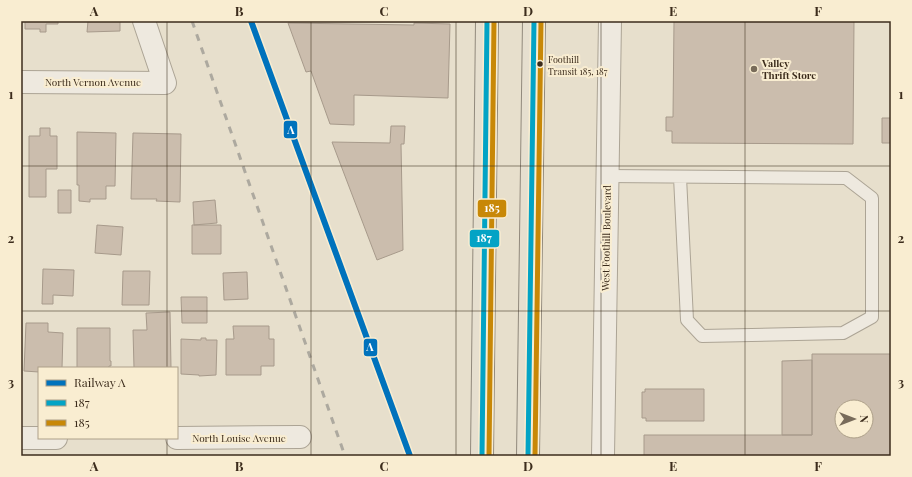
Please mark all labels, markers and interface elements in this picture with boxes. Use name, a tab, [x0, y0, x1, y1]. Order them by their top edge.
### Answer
text: A	[89, 2, 99, 19]
text: B	[235, 2, 244, 19]
text: C	[379, 2, 389, 19]
text: D	[523, 2, 533, 19]
text: E	[669, 2, 677, 19]
text: F	[814, 2, 822, 19]
place label: Foothill Transit 185, 187	[548, 53, 608, 77]
place label: Valley Thrift Store	[761, 56, 816, 82]
marker: Foothill Transit 185, 187	[535, 59, 545, 69]
marker: Valley Thrift Store	[749, 64, 759, 74]
street label: North Vernon Avenue	[45, 75, 141, 89]
text: 1	[9, 85, 14, 102]
text: 1	[899, 85, 904, 102]
line badge: A	[283, 120, 298, 139]
text: A	[286, 122, 295, 137]
street label: West Foothill Boulevard	[598, 185, 614, 292]
line badge: 185	[477, 199, 507, 218]
text: 185	[484, 200, 500, 215]
text: 2	[8, 229, 15, 246]
line badge: 187	[469, 229, 500, 248]
text: 2	[898, 229, 905, 246]
text: 187	[476, 230, 492, 245]
line badge: A	[363, 338, 378, 357]
text: A	[365, 339, 374, 354]
legend	[38, 367, 178, 439]
text: 3	[8, 373, 14, 390]
text: 3	[898, 373, 904, 390]
text: Railway A	[74, 374, 126, 390]
text: 187	[74, 394, 90, 410]
north arrow	[834, 399, 874, 439]
text: 185	[74, 414, 90, 430]
text: N	[857, 415, 872, 423]
street label: North Louise Avenue	[192, 431, 286, 445]
text: A	[89, 457, 99, 474]
text: B	[235, 457, 244, 474]
text: C	[379, 457, 389, 474]
text: D	[523, 457, 533, 474]
text: E	[669, 457, 677, 474]
text: F	[814, 457, 822, 474]

